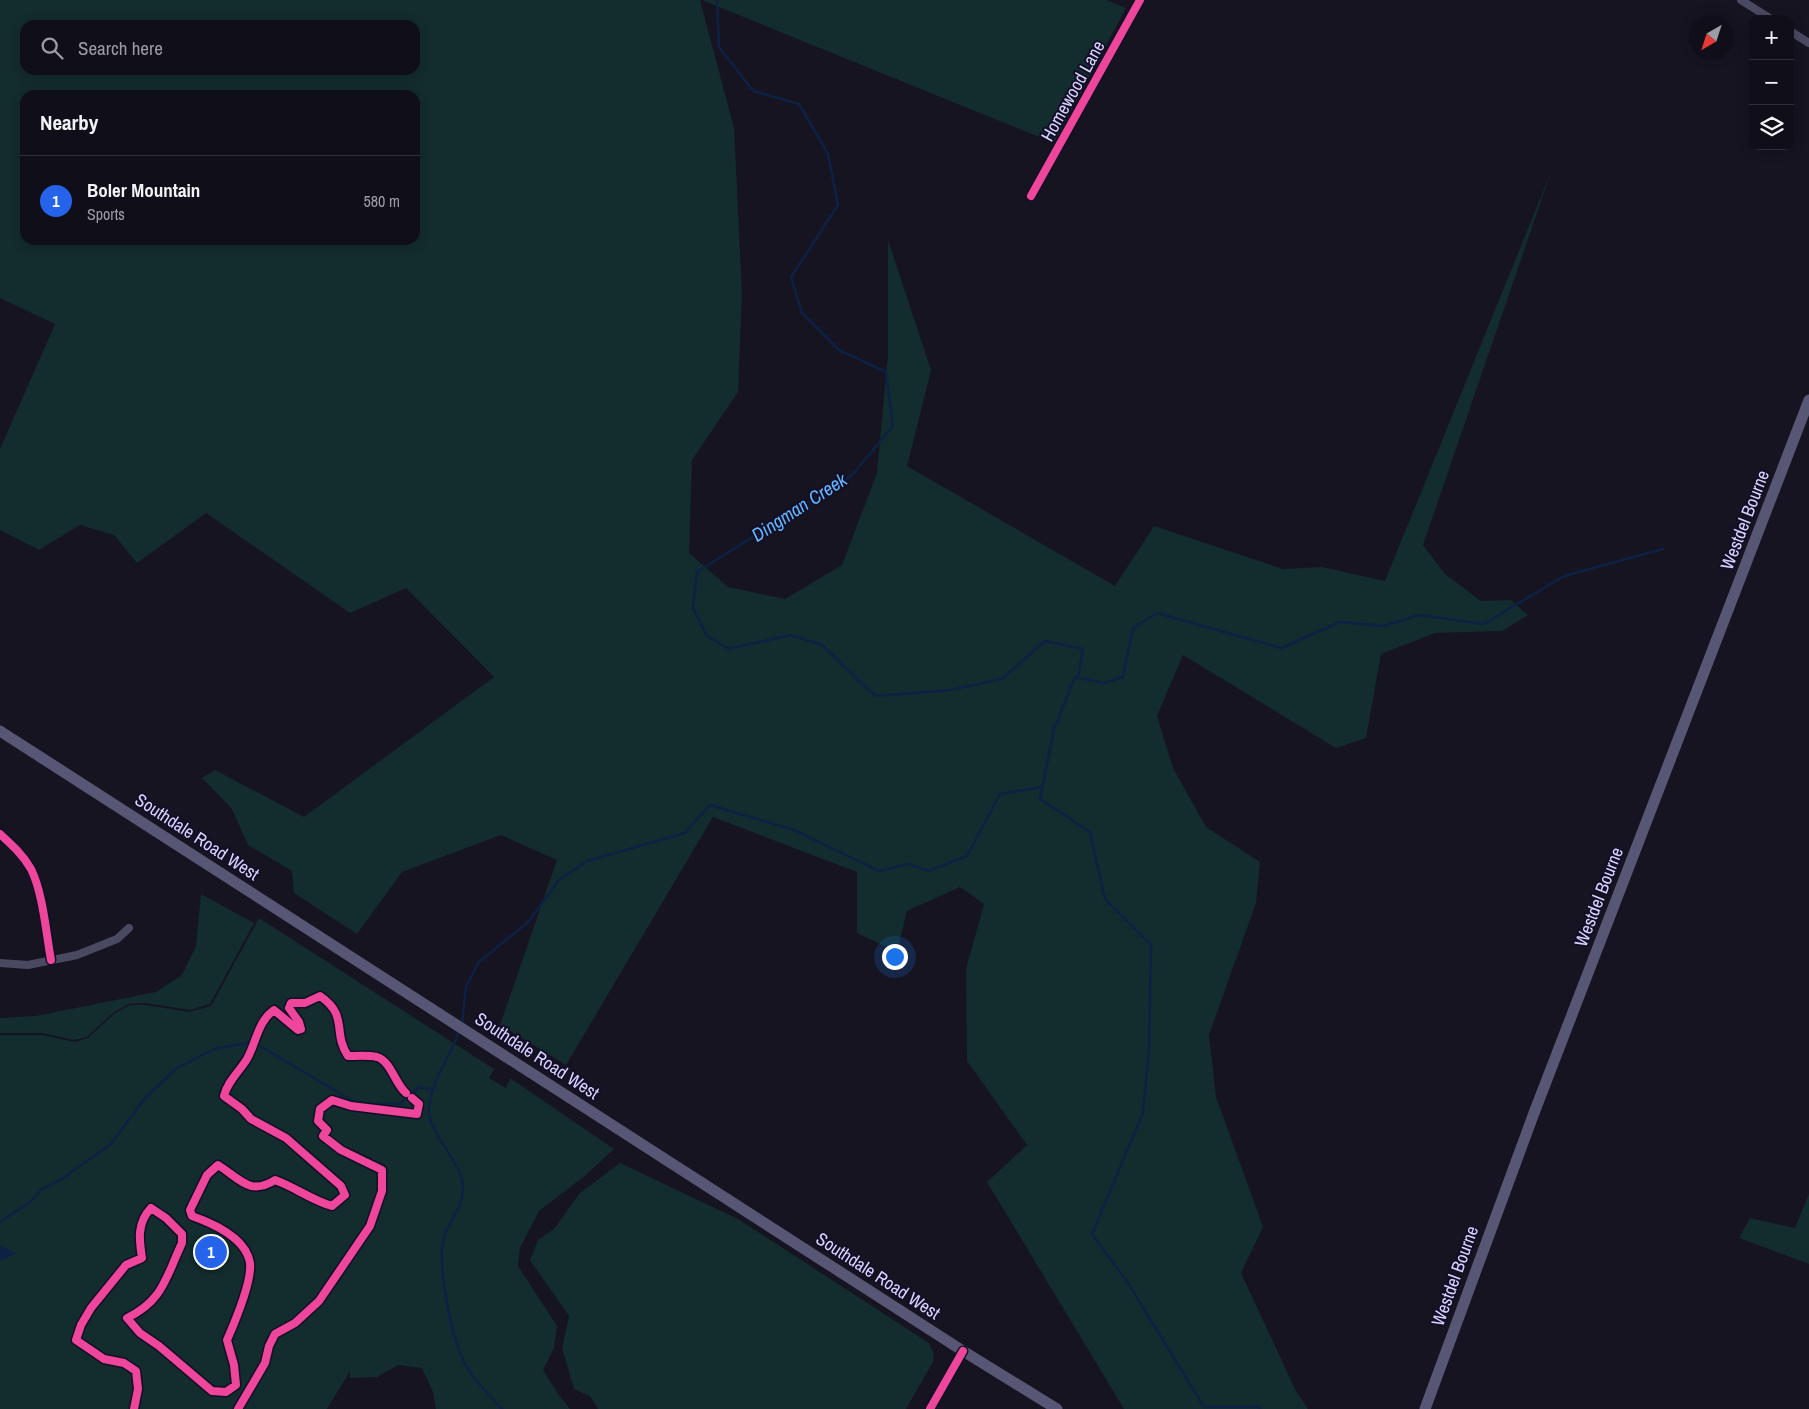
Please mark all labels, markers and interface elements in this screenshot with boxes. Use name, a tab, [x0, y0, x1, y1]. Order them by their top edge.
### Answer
north arrow	[1689, 15, 1734, 60]
map controls	[1749, 15, 1794, 150]
button: +	[1749, 15, 1794, 60]
search box	[20, 20, 420, 75]
icon: search	[38, 34, 66, 62]
text: Search here	[78, 35, 163, 61]
street label: Homewood Lane	[1035, 36, 1111, 146]
button: −	[1749, 60, 1794, 105]
button: layers	[1749, 105, 1794, 150]
text: Nearby	[40, 108, 98, 137]
text: Boler Mountain	[87, 177, 200, 203]
text: 1	[52, 190, 60, 212]
text: 580 m	[364, 190, 400, 212]
text: Sports	[87, 203, 125, 225]
water label: Dingman Creek	[746, 466, 853, 548]
street label: Westdel Bourne	[1714, 466, 1775, 573]
street label: Southdale Road West	[130, 787, 264, 886]
street label: Westdel Bourne	[1568, 843, 1629, 950]
your location	[882, 944, 908, 970]
street label: Southdale Road West	[470, 1006, 604, 1105]
street label: Westdel Bourne	[1425, 1222, 1484, 1329]
street label: Southdale Road West	[811, 1226, 945, 1325]
pin: 1	[195, 1233, 227, 1271]

